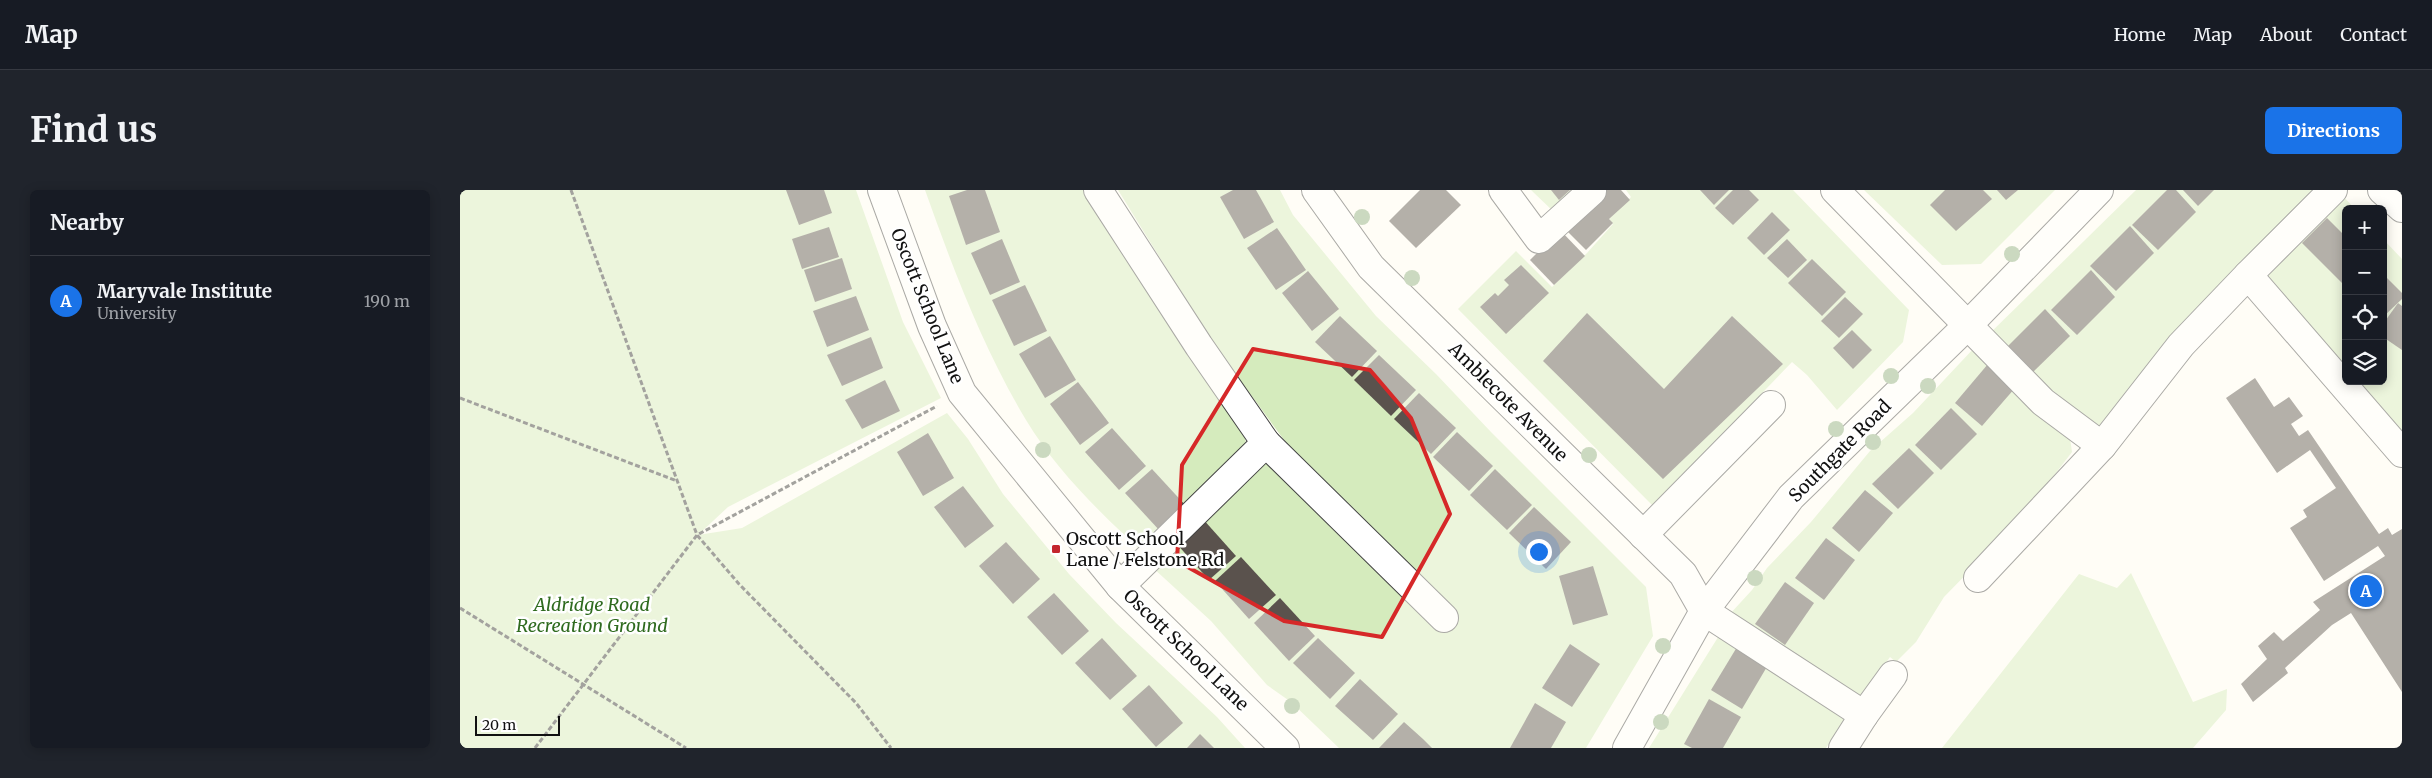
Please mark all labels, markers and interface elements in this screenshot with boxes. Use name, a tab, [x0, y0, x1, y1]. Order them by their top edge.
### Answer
text: Map	[25, 19, 78, 50]
text: Home	[2114, 23, 2166, 46]
text: Map	[2194, 23, 2232, 46]
text: About	[2260, 23, 2312, 46]
text: Contact	[2340, 23, 2407, 46]
button: Directions	[2265, 107, 2402, 154]
text: Find us	[30, 108, 157, 152]
map controls	[2342, 205, 2387, 385]
button: +	[2342, 205, 2387, 250]
text: Nearby	[50, 209, 124, 236]
street label: Oscott School Lane	[886, 225, 969, 387]
button: −	[2342, 250, 2387, 295]
text: Maryvale Institute	[97, 279, 272, 303]
text: A	[60, 291, 72, 311]
text: 190 m	[364, 291, 410, 311]
button: locate	[2342, 295, 2387, 340]
text: University	[97, 303, 177, 323]
street label: Amblecote Avenue	[1443, 337, 1573, 466]
button: layers	[2342, 340, 2387, 385]
street label: Southgate Road	[1784, 394, 1896, 507]
place label: Oscott School Lane / Felstone Rd	[1066, 527, 1224, 571]
your location	[1526, 539, 1552, 565]
marker: Oscott School Lane / Felstone Rd	[1050, 543, 1062, 555]
pin: A	[2350, 572, 2382, 610]
street label: Oscott School Lane	[1119, 584, 1254, 715]
park label: Aldridge Road Recreation Ground	[516, 593, 668, 637]
scale bar	[475, 713, 560, 736]
text: 20 m	[482, 716, 516, 734]

